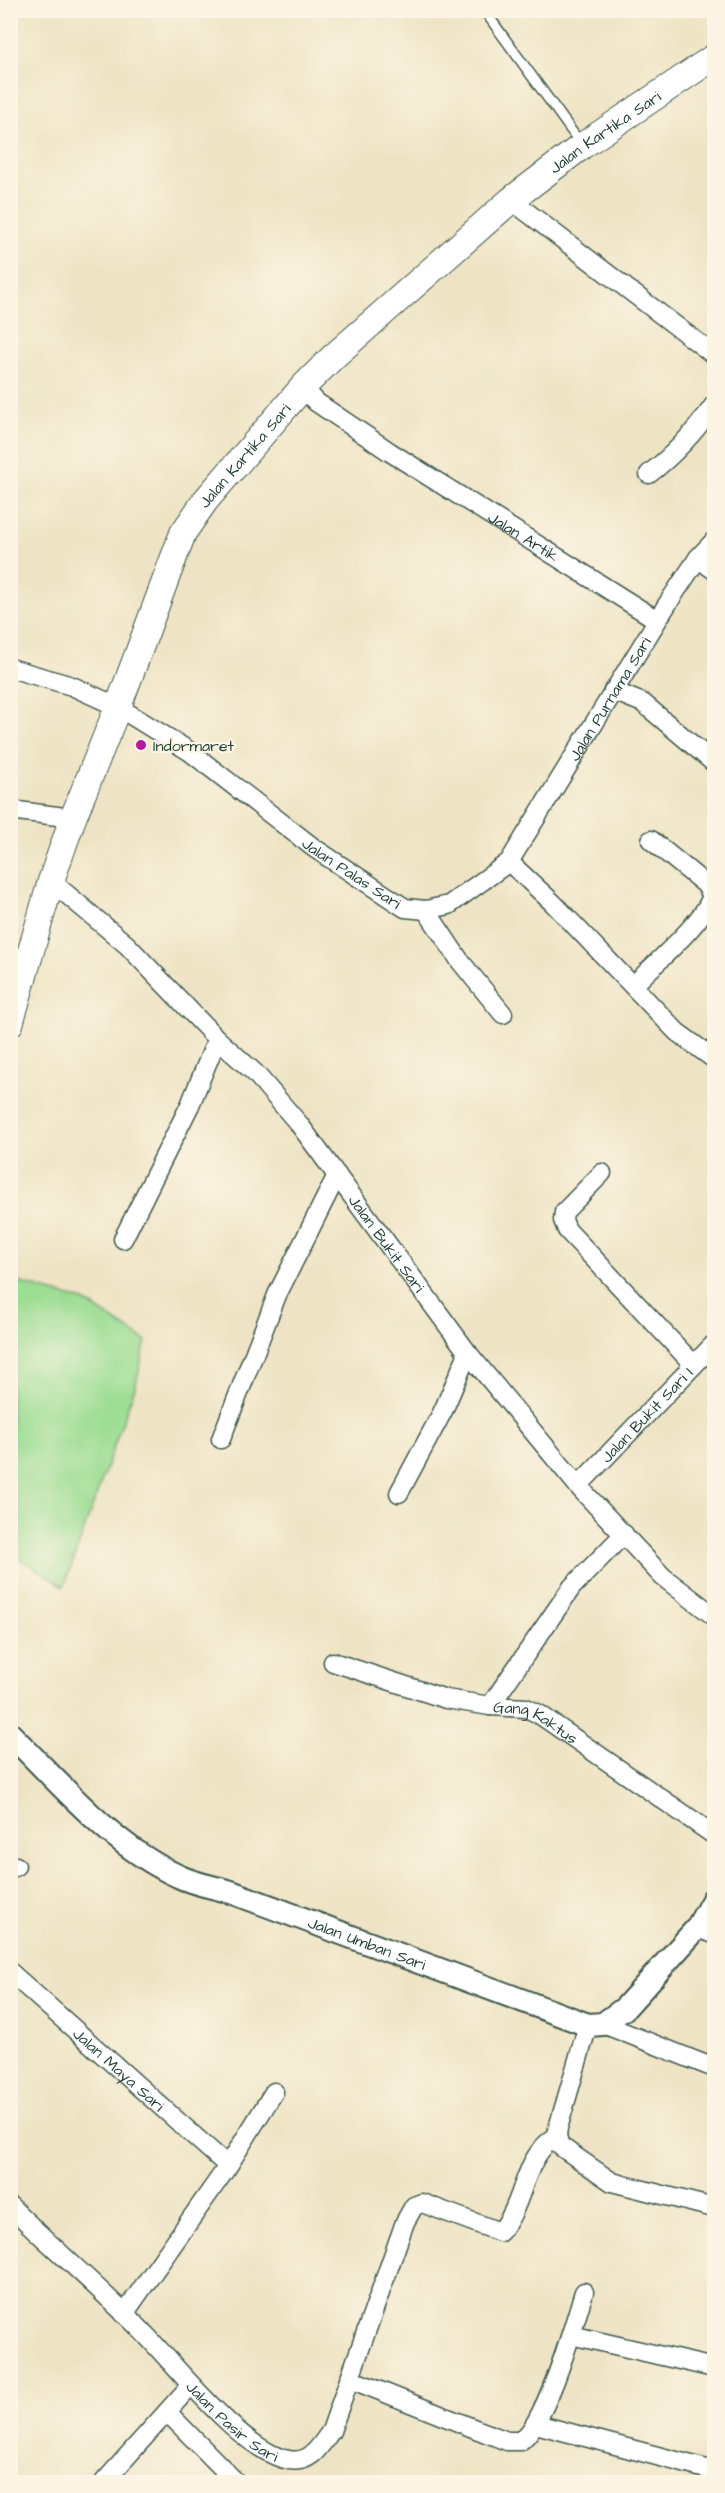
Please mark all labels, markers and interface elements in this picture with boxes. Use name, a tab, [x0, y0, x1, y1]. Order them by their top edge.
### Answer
street label: Jalan Kartika Sari	[545, 86, 666, 179]
street label: Jalan Kartika Sari	[194, 399, 296, 512]
street label: Jalan Artik	[484, 506, 563, 567]
street label: Jalan Purnama Sari	[564, 633, 657, 765]
place label: Indormaret	[153, 735, 235, 757]
marker: Indormaret	[134, 738, 148, 752]
street label: Jalan Palas Sari	[297, 833, 406, 915]
street label: Jalan Bukit Sari	[343, 1191, 430, 1297]
street label: Jalan Bukit Sari I	[596, 1363, 698, 1468]
street label: Gang Kaktus	[493, 1696, 582, 1750]
street label: Jalan Umban Sari	[305, 1912, 429, 1976]
street label: Jalan Maya Sari	[68, 2023, 169, 2117]
street label: Jalan Pasir Sari	[181, 2376, 282, 2468]

